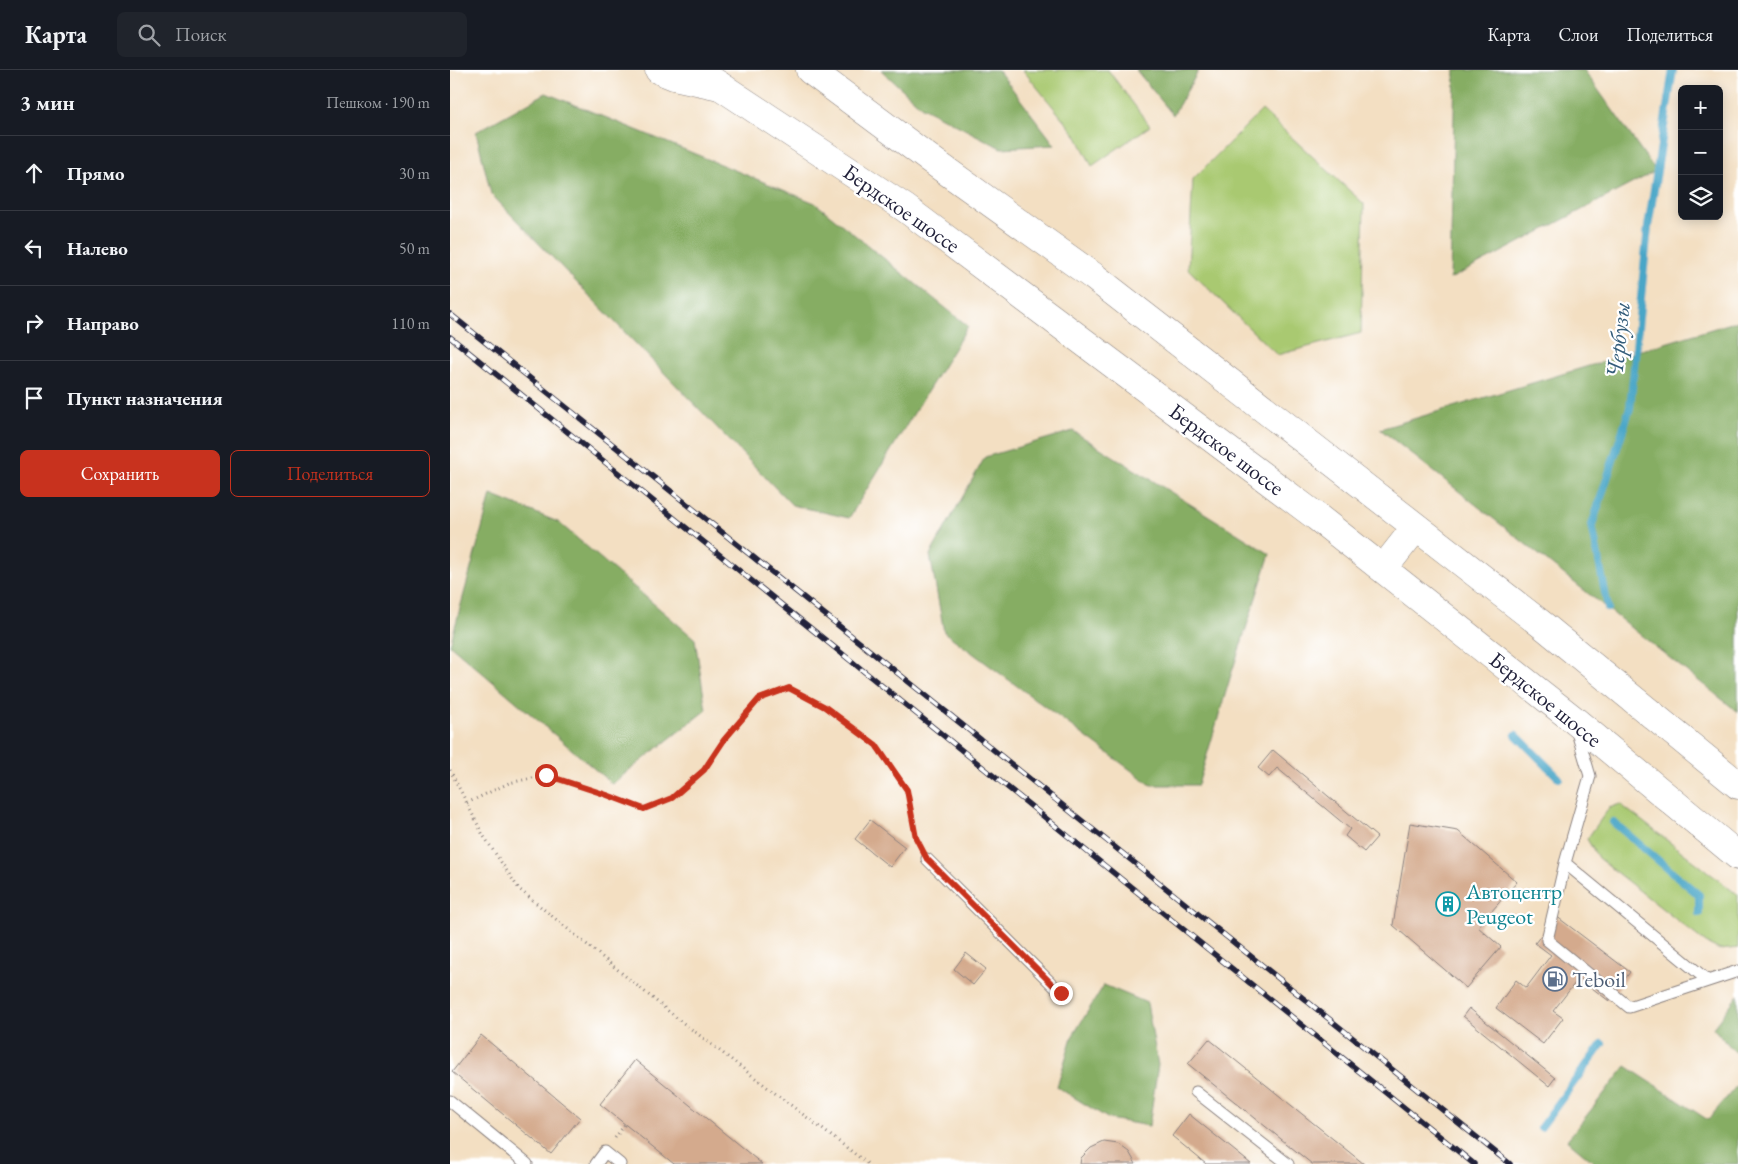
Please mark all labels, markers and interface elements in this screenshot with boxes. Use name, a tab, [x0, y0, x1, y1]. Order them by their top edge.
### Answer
search box	[117, 12, 467, 57]
text: Карта	[25, 19, 87, 50]
icon: search	[135, 21, 163, 49]
text: Поиск	[175, 22, 227, 47]
text: Карта	[1488, 23, 1531, 46]
text: Слои	[1559, 23, 1598, 46]
text: Поделиться	[1626, 23, 1713, 46]
map controls	[1678, 85, 1723, 220]
button: +	[1678, 85, 1723, 130]
text: 3 мин	[20, 89, 75, 116]
text: Пешком · 190 m	[326, 92, 430, 113]
button: −	[1678, 130, 1723, 175]
street label: Бердское шоссе	[837, 157, 966, 260]
icon: ahead	[20, 159, 48, 187]
text: Прямо	[67, 161, 125, 186]
text: 30 m	[399, 163, 430, 184]
button: layers	[1678, 175, 1723, 220]
icon: left	[20, 234, 48, 262]
text: Налево	[67, 236, 128, 261]
text: 50 m	[399, 238, 430, 259]
water label: Чербузы	[1598, 300, 1637, 380]
icon: right	[20, 309, 48, 337]
text: Направо	[67, 311, 139, 336]
text: 110 m	[391, 313, 430, 334]
icon: arrive	[20, 384, 48, 412]
text: Пункт назначения	[67, 386, 223, 411]
street label: Бердское шоссе	[1163, 397, 1290, 502]
button: Сохранить	[20, 450, 220, 497]
button: Поделиться	[230, 450, 430, 497]
street label: Бердское шоссе	[1483, 645, 1608, 754]
route start	[535, 764, 558, 787]
place label: Автоцентр Peugeot	[1465, 877, 1562, 931]
building icon: Автоцентр Peugeot	[1435, 891, 1461, 917]
place label: Teboil	[1572, 965, 1626, 994]
fuel station icon: Teboil	[1542, 966, 1568, 992]
route end	[1050, 982, 1073, 1005]

